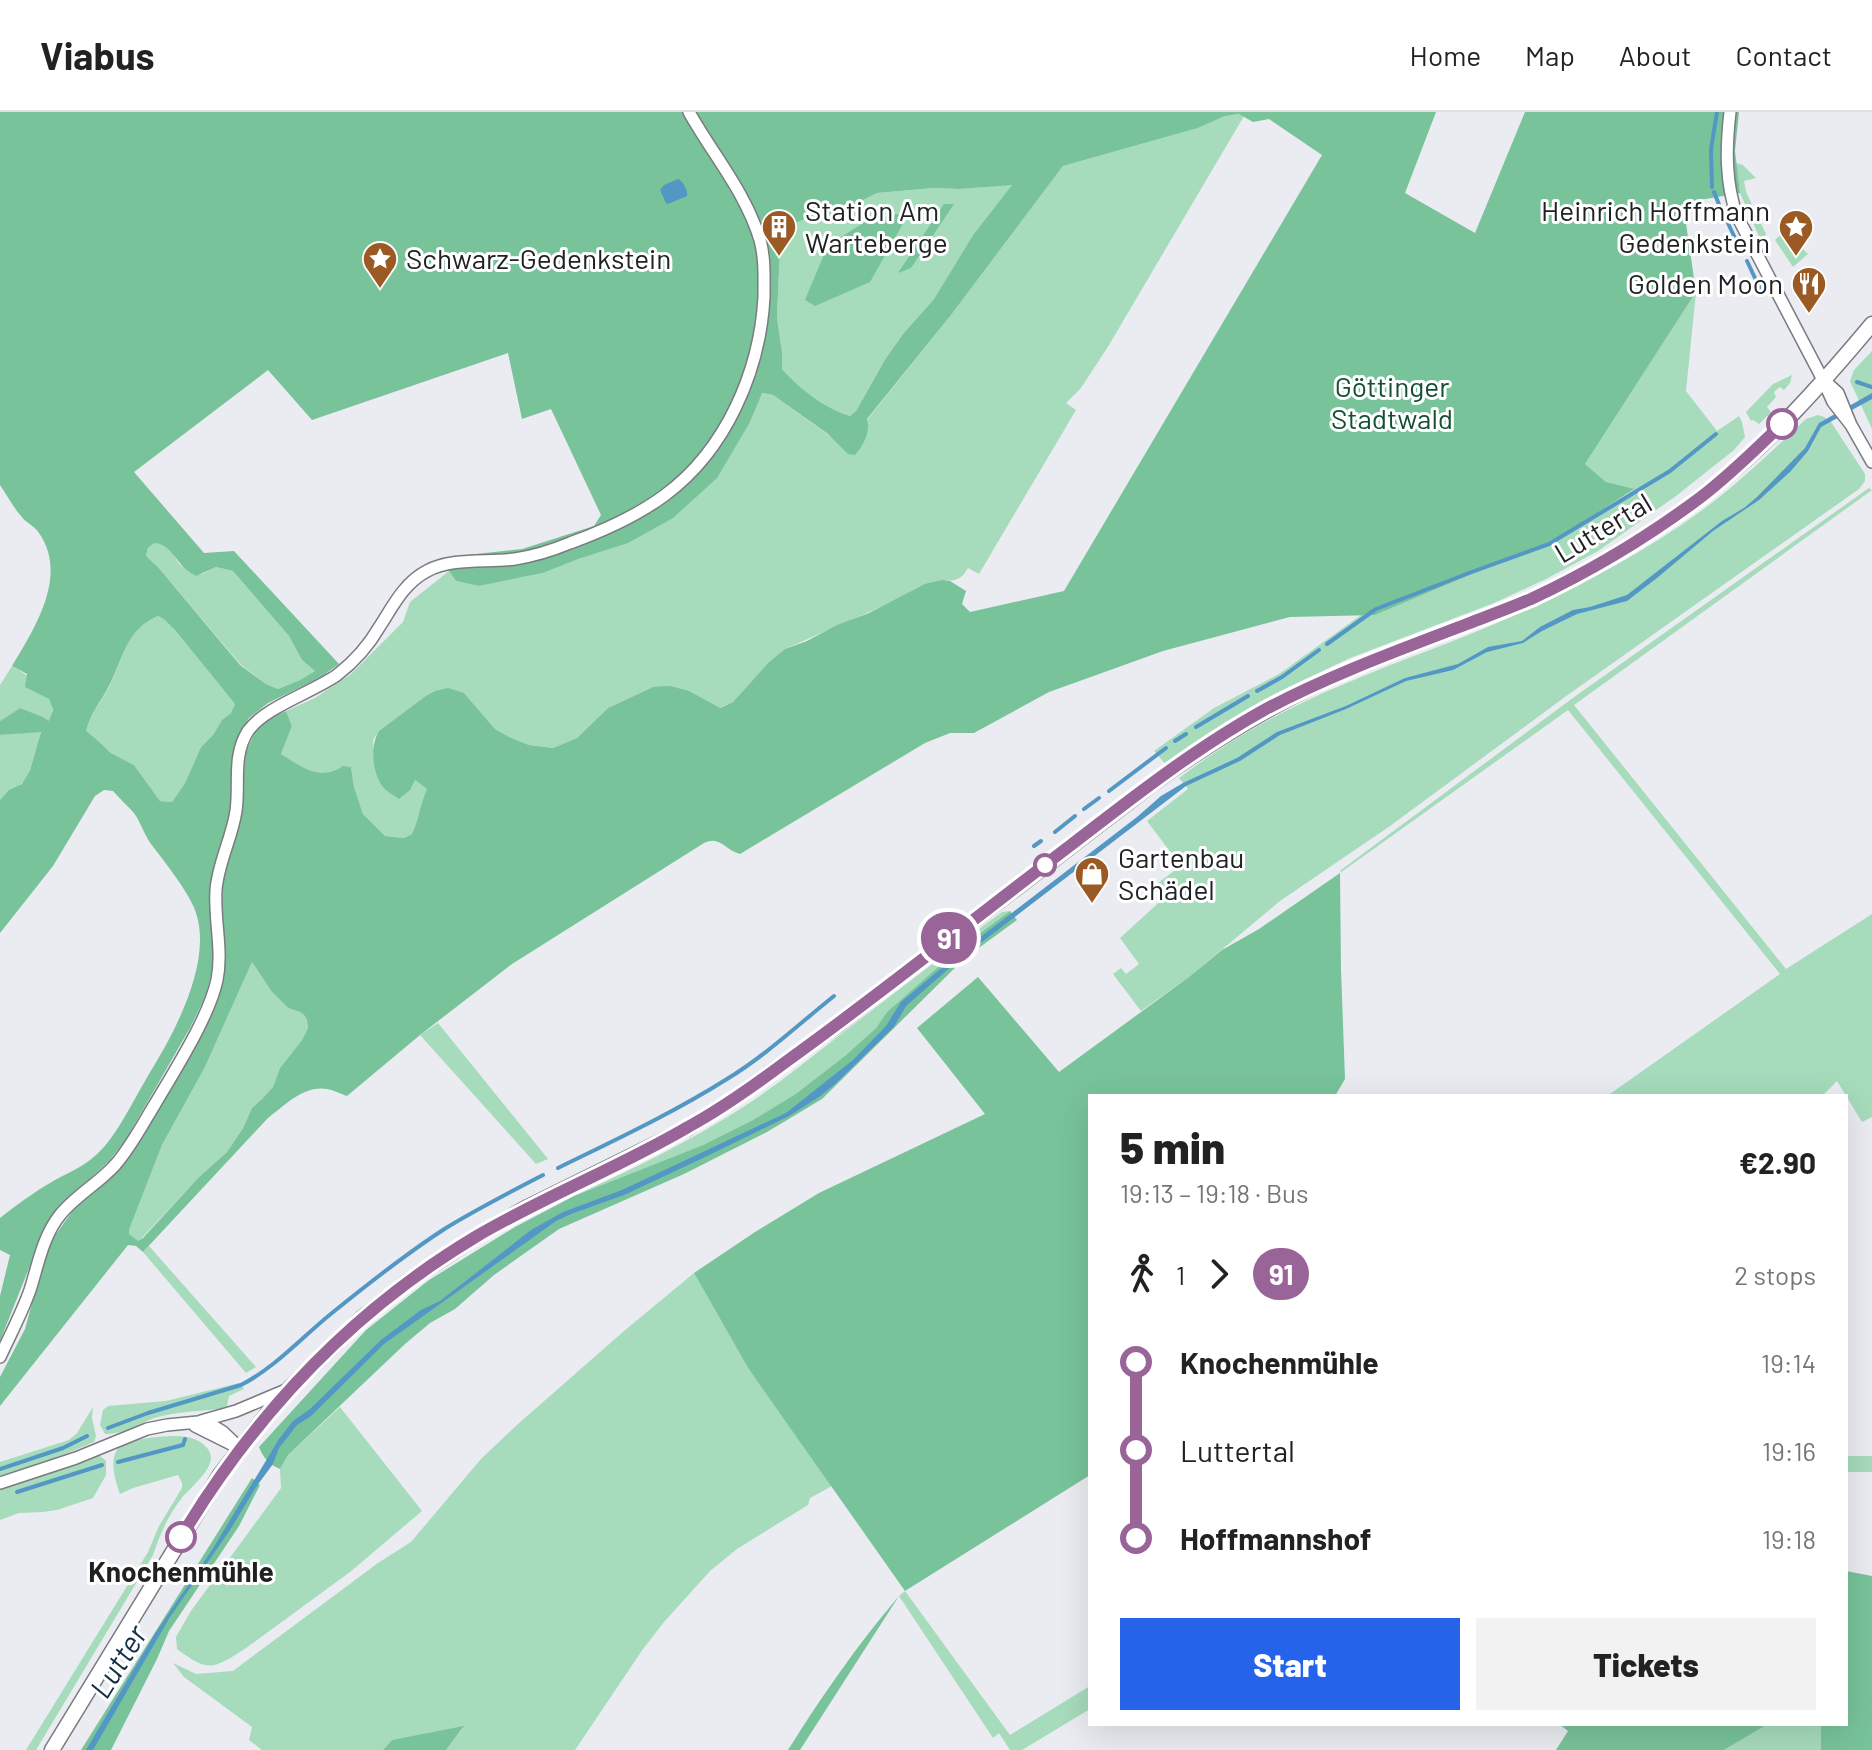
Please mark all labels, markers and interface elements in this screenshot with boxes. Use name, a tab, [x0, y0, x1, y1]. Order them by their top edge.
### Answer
text: Viabus	[40, 32, 155, 78]
text: Home	[1410, 38, 1481, 72]
text: Map	[1525, 38, 1575, 72]
text: About	[1619, 38, 1691, 72]
text: Contact	[1735, 38, 1832, 72]
place label: Station Am Warteberge	[805, 193, 948, 259]
place label: Heinrich Hoffmann Gedenkstein	[1541, 193, 1770, 259]
building icon: Station Am Warteberge	[760, 208, 798, 258]
place icon: Heinrich Hoffmann Gedenkstein	[1777, 208, 1815, 258]
place icon: Schwarz-Gedenkstein	[361, 240, 399, 290]
place label: Schwarz-Gedenkstein	[406, 241, 671, 275]
restaurant icon: Golden Moon	[1790, 265, 1828, 315]
place label: Golden Moon	[1628, 266, 1783, 300]
park label: Göttinger Stadtwald	[1331, 369, 1453, 435]
unlabelled marker	[1767, 409, 1797, 439]
street label: Luttertal	[1548, 485, 1657, 569]
place label: Gartenbau Schädel	[1118, 840, 1244, 906]
unlabelled marker	[1034, 854, 1056, 876]
shop icon: Gartenbau Schädel	[1073, 855, 1111, 905]
line badge: 91	[913, 912, 985, 964]
text: 91	[937, 921, 961, 955]
text: 5 min	[1120, 1120, 1225, 1173]
text: €2.90	[1739, 1144, 1816, 1180]
text: 19:13 – 19:18 · Bus	[1120, 1177, 1308, 1208]
icon: walk	[1120, 1252, 1164, 1296]
icon: forward	[1197, 1252, 1241, 1296]
text: 91	[1269, 1257, 1293, 1291]
text: 1	[1176, 1259, 1185, 1290]
text: 2 stops	[1734, 1259, 1816, 1290]
text: Knochenmühle	[1180, 1344, 1379, 1380]
text: 19:14	[1761, 1347, 1816, 1378]
text: Luttertal	[1180, 1432, 1295, 1468]
text: 19:16	[1762, 1435, 1816, 1466]
text: Hoffmannshof	[1180, 1520, 1371, 1556]
marker: Knochenmühle	[166, 1522, 196, 1552]
text: 19:18	[1762, 1523, 1816, 1554]
place label: Knochenmühle	[88, 1554, 274, 1588]
water label: Lutter	[81, 1617, 154, 1704]
button: Start	[1120, 1618, 1460, 1710]
button: Tickets	[1476, 1618, 1816, 1710]

